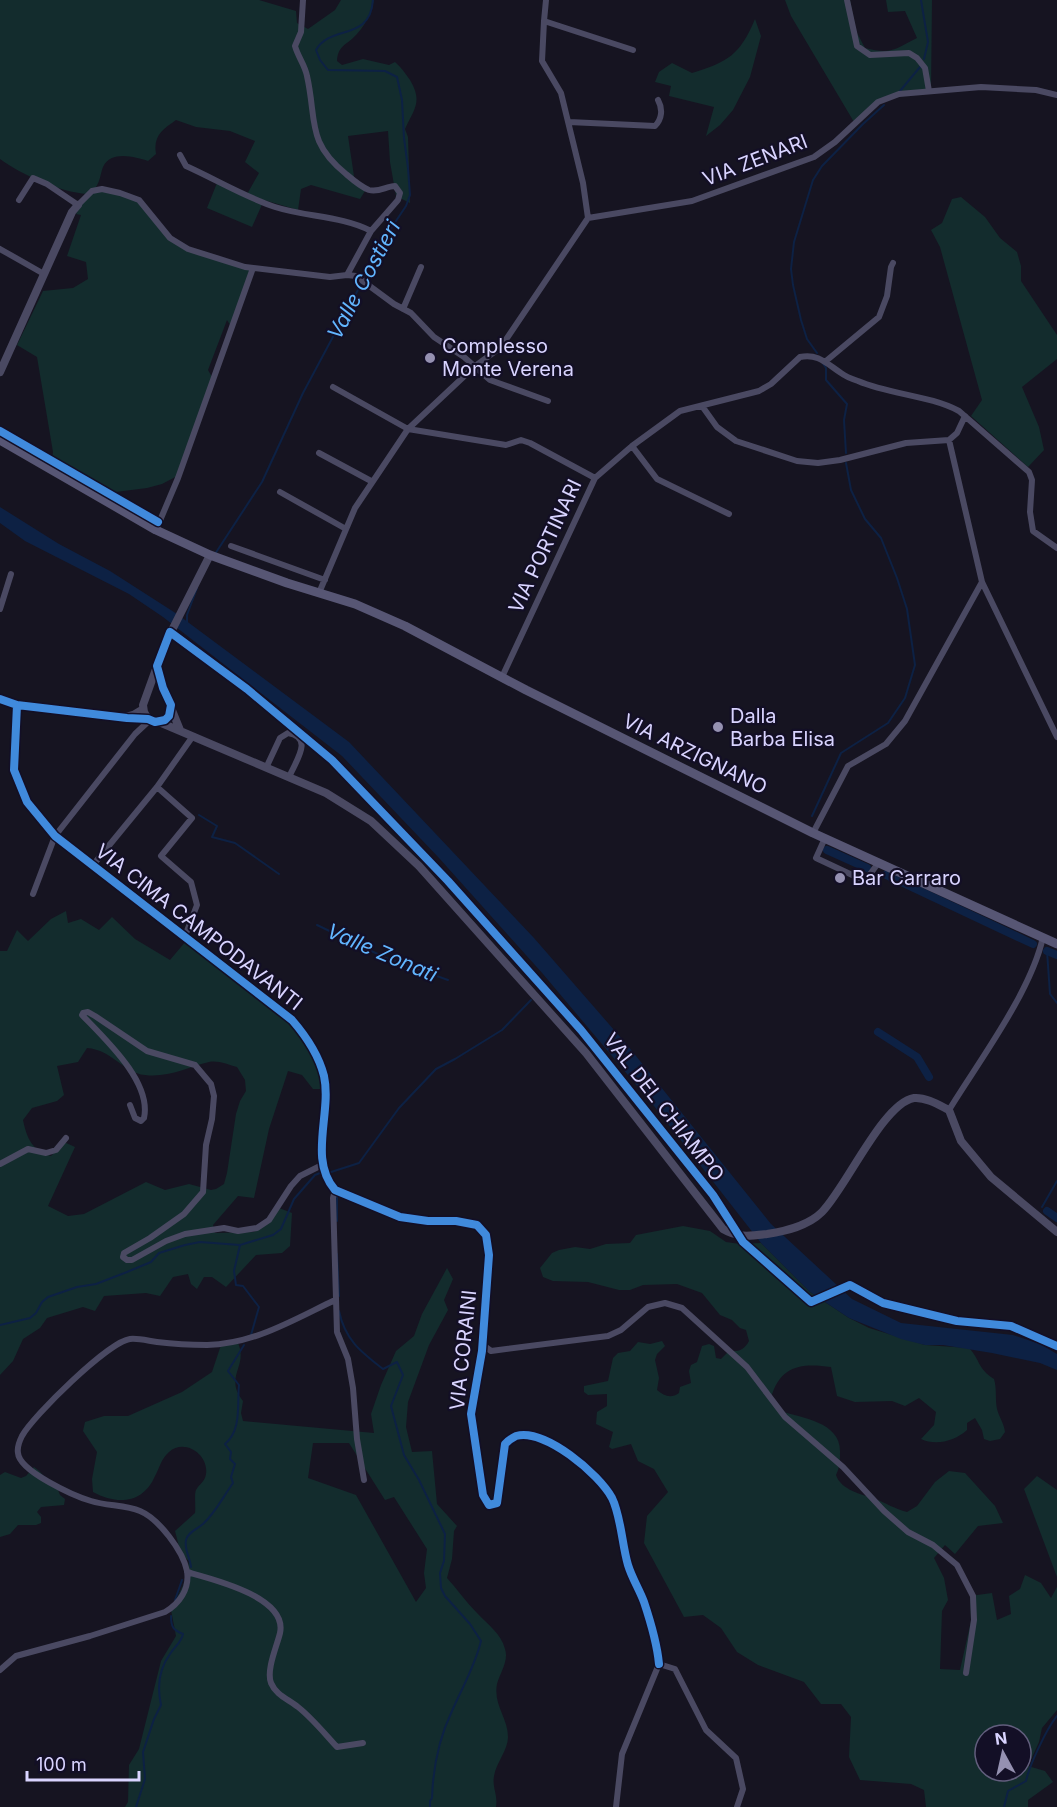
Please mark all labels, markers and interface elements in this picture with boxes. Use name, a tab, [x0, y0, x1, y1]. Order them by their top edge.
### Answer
street label: VIA ZENARI	[699, 129, 811, 191]
water label: Valle Costieri	[322, 215, 406, 343]
place label: Complesso Monte Verena	[442, 334, 574, 381]
marker: Complesso Monte Verena	[423, 351, 437, 365]
street label: VIA PORTINARI	[504, 475, 586, 617]
place label: Dalla Barba Elisa	[730, 704, 835, 751]
street label: VIA ARZIGNANO	[619, 709, 771, 799]
marker: Dalla Barba Elisa	[711, 720, 725, 734]
street label: VIA CIMA CAMPODAVANTI	[91, 839, 307, 1015]
place label: Bar Carraro	[852, 866, 961, 890]
marker: Bar Carraro	[833, 871, 847, 885]
water label: Valle Zonati	[323, 918, 442, 987]
street label: VAL DEL CHIAMPO	[599, 1028, 729, 1186]
street label: VIA CORAINI	[445, 1289, 481, 1411]
north arrow	[973, 1723, 1033, 1783]
text: N	[993, 1727, 1008, 1749]
scale bar	[27, 1744, 140, 1782]
text: 100 m	[36, 1754, 87, 1775]

